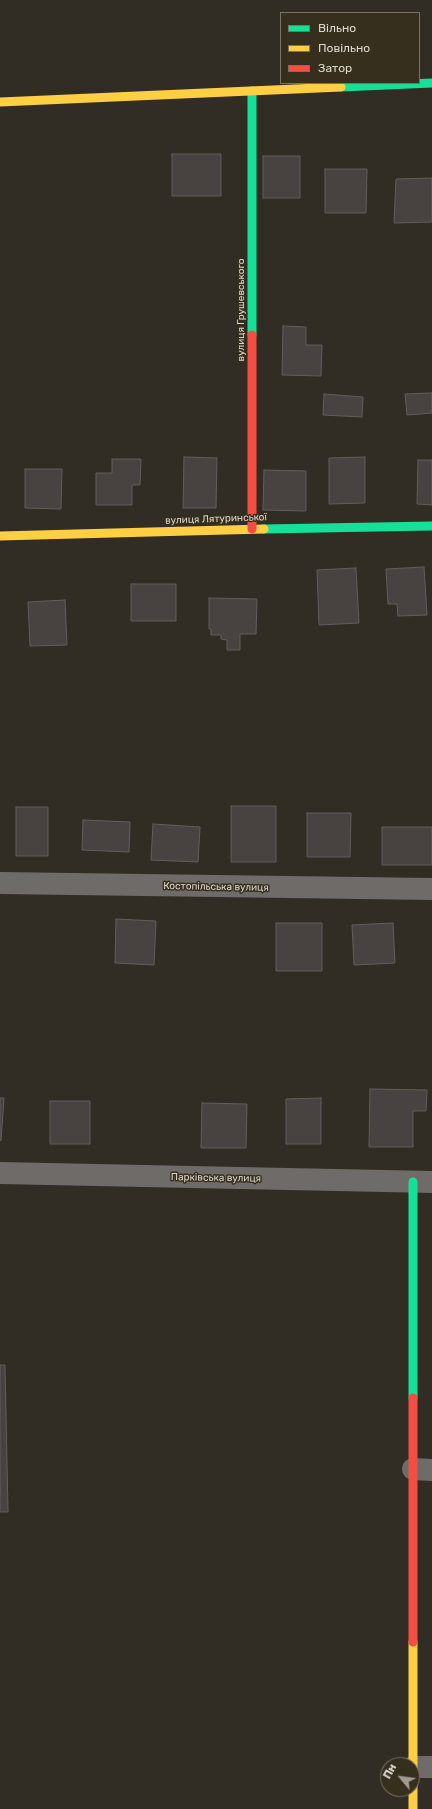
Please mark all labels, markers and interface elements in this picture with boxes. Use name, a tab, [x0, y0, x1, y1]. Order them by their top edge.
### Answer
legend	[280, 12, 420, 84]
text: Вільно	[318, 21, 356, 35]
text: Повільно	[318, 41, 370, 55]
text: Затор	[318, 61, 352, 75]
street label: вулиця Грушевського	[235, 259, 247, 361]
street label: вулиця Лятуринської	[165, 511, 267, 527]
street label: Костопільська вулиця	[163, 880, 269, 894]
street label: Парківська вулиця	[171, 1171, 261, 1185]
north arrow	[380, 1757, 420, 1797]
text: Пн	[381, 1762, 399, 1781]

